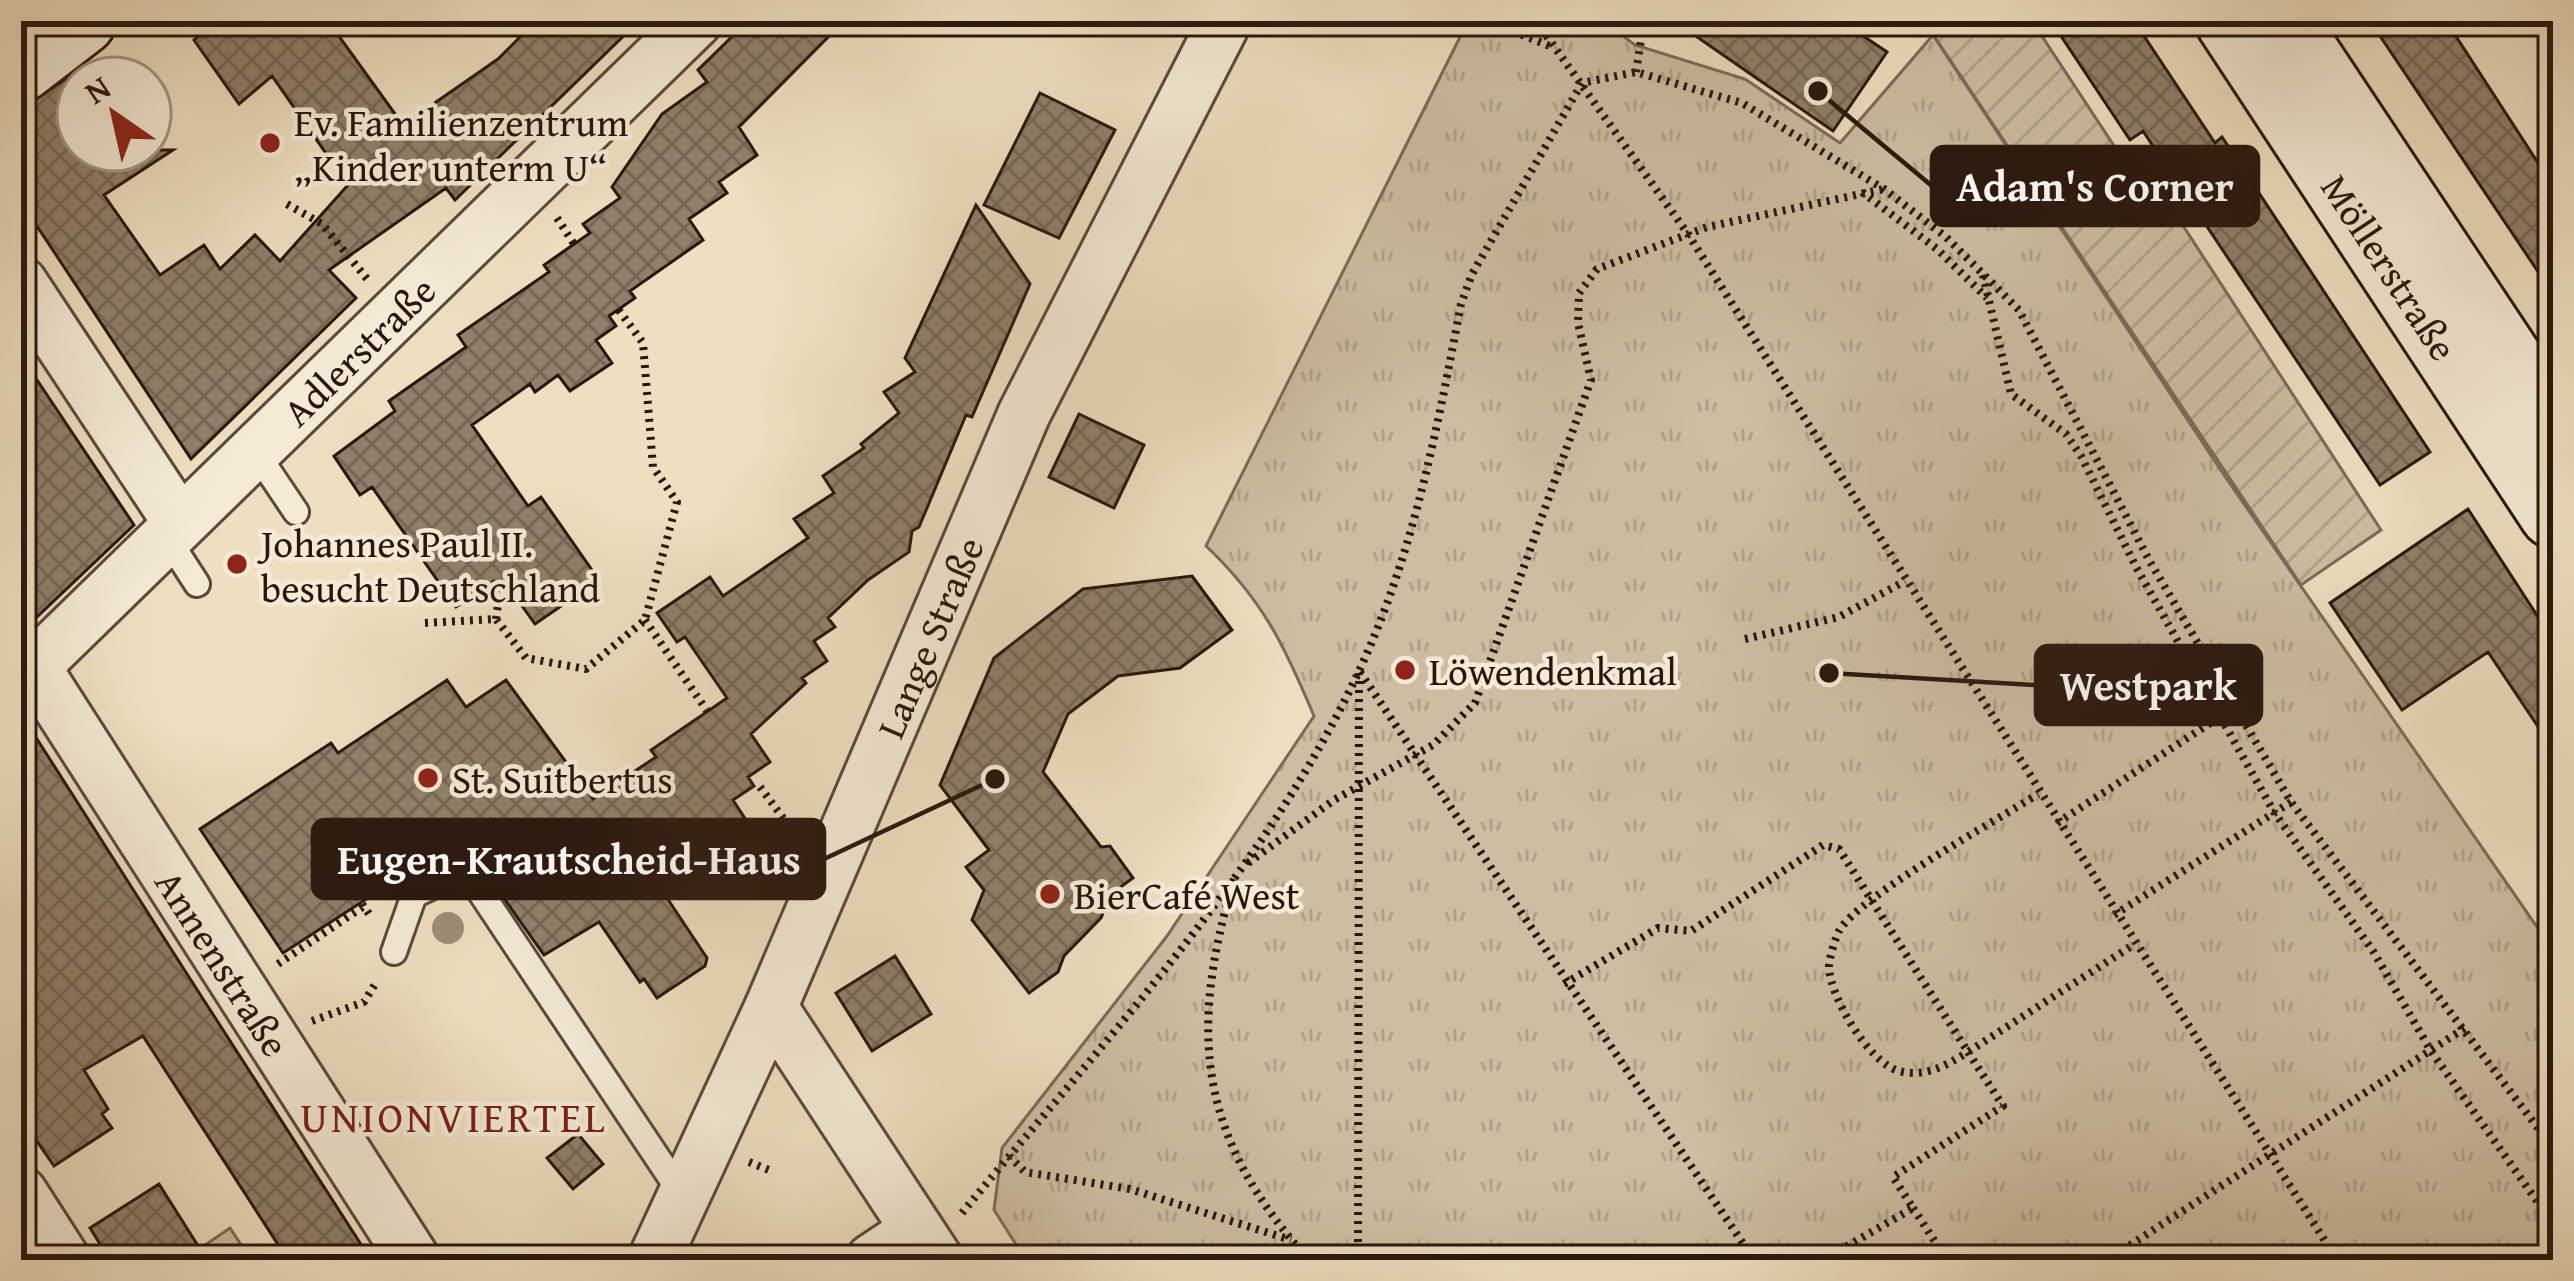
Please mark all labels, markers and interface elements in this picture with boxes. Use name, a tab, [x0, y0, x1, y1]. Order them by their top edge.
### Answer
north arrow	[54, 54, 174, 174]
text: N	[75, 63, 120, 115]
place label: Ev. Familienzentrum „Kinder unterm U“	[294, 93, 628, 195]
marker: Ev. Familienzentrum „Kinder unterm U“	[257, 130, 283, 156]
callout: Adam's Corner	[1932, 147, 2258, 225]
text: Adam's Corner	[1956, 155, 2234, 216]
street label: Möllerstraße	[2308, 162, 2473, 371]
street label: Adlerstraße	[269, 262, 448, 438]
place label: Johannes Paul II. besucht Deutschland	[256, 514, 600, 616]
street label: Lange Straße	[861, 527, 997, 747]
marker: Johannes Paul II. besucht Deutschland	[224, 551, 250, 577]
place label: Löwendenkmal	[1429, 642, 1677, 699]
callout: Westpark	[2036, 646, 2261, 724]
text: Westpark	[2059, 654, 2238, 715]
marker: Löwendenkmal	[1392, 657, 1418, 683]
place label: St. Suitbertus	[452, 750, 673, 807]
marker: St. Suitbertus	[415, 765, 441, 791]
callout: Eugen-Krautscheid-Haus	[313, 820, 824, 898]
text: Eugen-Krautscheid-Haus	[337, 828, 801, 889]
street label: Annenstraße	[142, 858, 305, 1067]
place label: BierCafé West	[1074, 866, 1300, 923]
marker: BierCafé West	[1037, 881, 1063, 907]
district label: UNIONVIERTEL	[300, 1086, 608, 1147]

